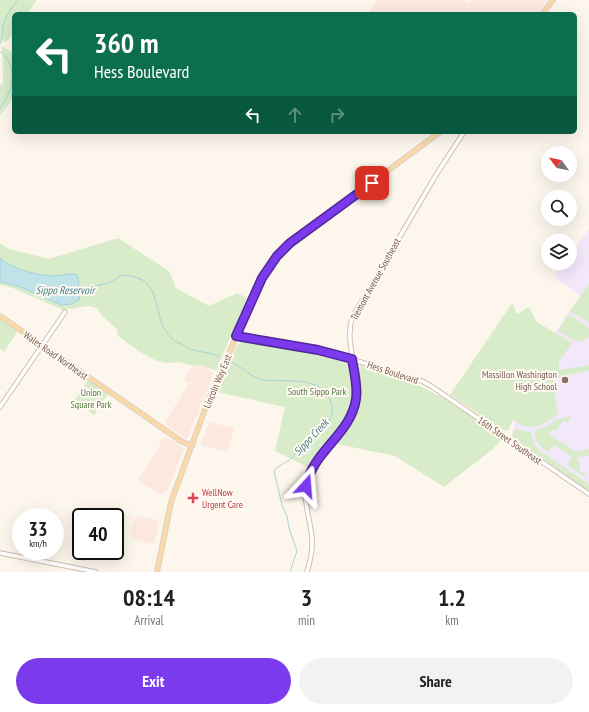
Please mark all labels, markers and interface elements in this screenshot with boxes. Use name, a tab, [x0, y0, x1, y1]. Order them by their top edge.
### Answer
text: 360 m	[94, 24, 158, 61]
icon: left	[28, 28, 80, 80]
text: Hess Boulevard	[94, 60, 189, 83]
icon: left	[242, 104, 264, 126]
icon: ahead	[284, 104, 306, 126]
icon: right	[326, 104, 348, 126]
north arrow	[541, 146, 577, 182]
map controls	[541, 146, 577, 270]
pin	[355, 166, 389, 200]
icon: arrive	[361, 172, 383, 194]
button: search	[541, 190, 577, 226]
button: layers	[541, 234, 577, 270]
street label: Tremont Avenue Southeast	[347, 236, 404, 323]
water label: Sippo Reservoir	[36, 283, 96, 297]
street label: Wales Road Northeast	[21, 328, 91, 383]
street label: Lincoln Way East	[200, 352, 235, 410]
street label: Hess Boulevard	[366, 358, 420, 387]
place label: Massillon Washington High School	[482, 368, 558, 393]
marker: Massillon Washington High School	[560, 375, 570, 385]
park label: South Sippo Park	[288, 385, 346, 398]
park label: Union Square Park	[71, 386, 112, 411]
street label: 16th Street Southeast	[475, 413, 545, 468]
water label: Sippo Creek	[291, 415, 333, 458]
position arrow	[285, 465, 327, 507]
place label: WellNow Urgent Care	[202, 486, 243, 511]
marker: WellNow Urgent Care	[187, 492, 199, 504]
speed limit sign: 40	[72, 508, 124, 560]
text: 33	[28, 516, 48, 542]
text: km/h	[29, 537, 47, 550]
text: 08:14	[123, 582, 175, 613]
text: 3	[301, 582, 312, 613]
text: 1.2	[438, 582, 466, 613]
text: Arrival	[134, 612, 164, 629]
text: min	[298, 612, 315, 629]
text: km	[445, 612, 459, 629]
button: Exit	[16, 658, 291, 704]
button: Share	[299, 658, 573, 704]

